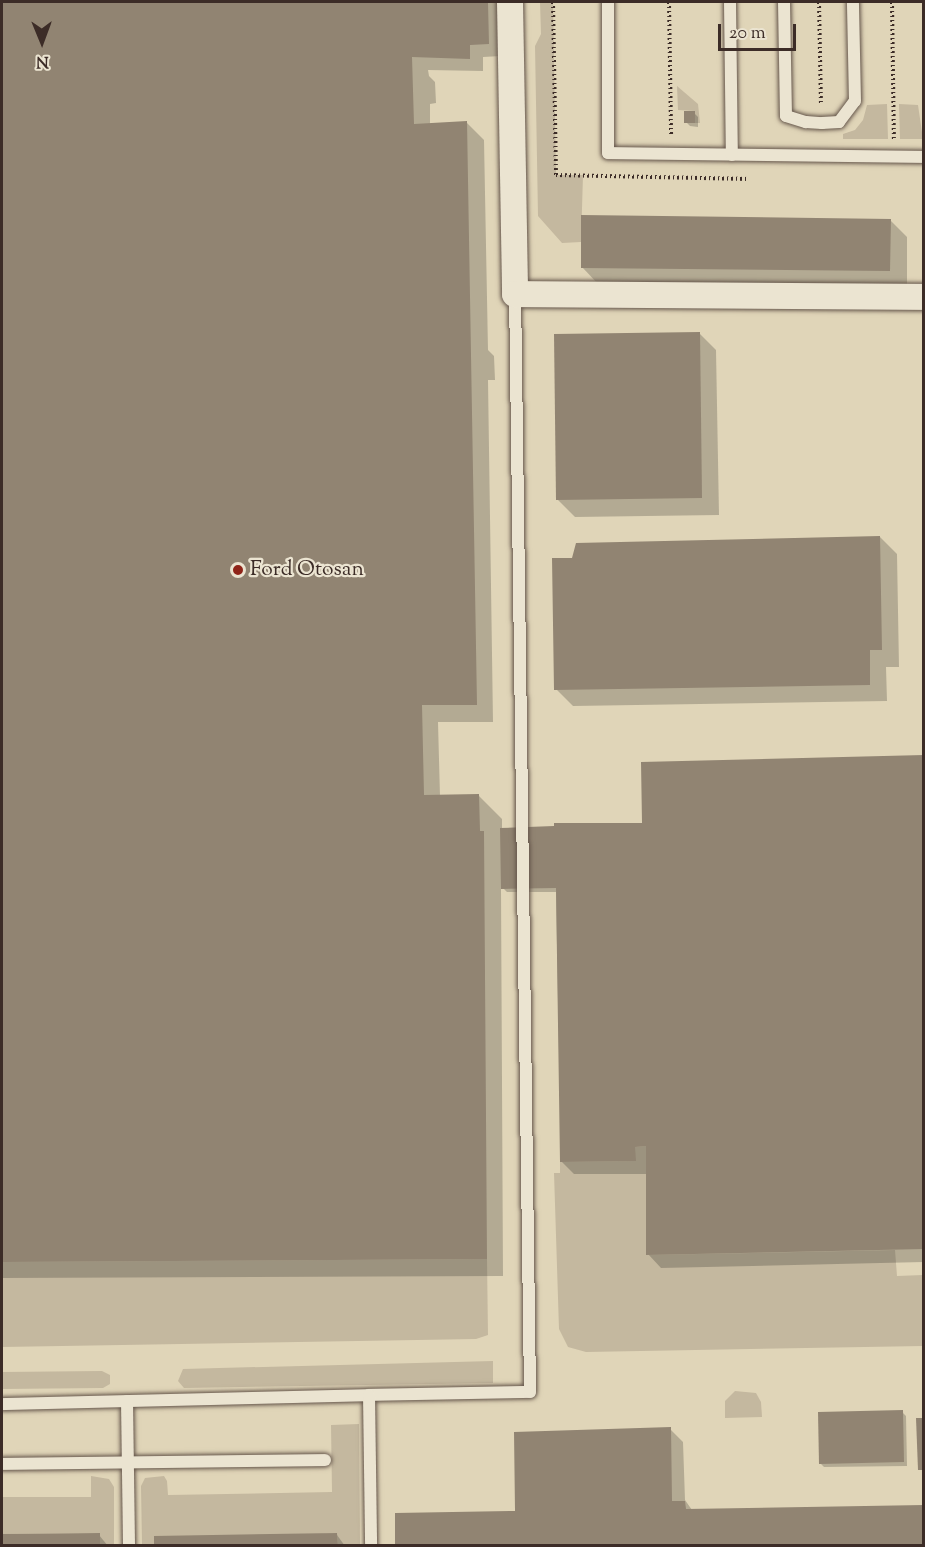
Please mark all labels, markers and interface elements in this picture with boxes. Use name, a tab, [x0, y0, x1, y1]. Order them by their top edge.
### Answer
north arrow	[12, 12, 72, 72]
scale bar	[721, 12, 799, 50]
text: 20 m	[729, 21, 766, 47]
text: N	[36, 49, 49, 72]
place label: Ford Otosan	[250, 557, 364, 583]
marker: Ford Otosan	[231, 563, 245, 577]

